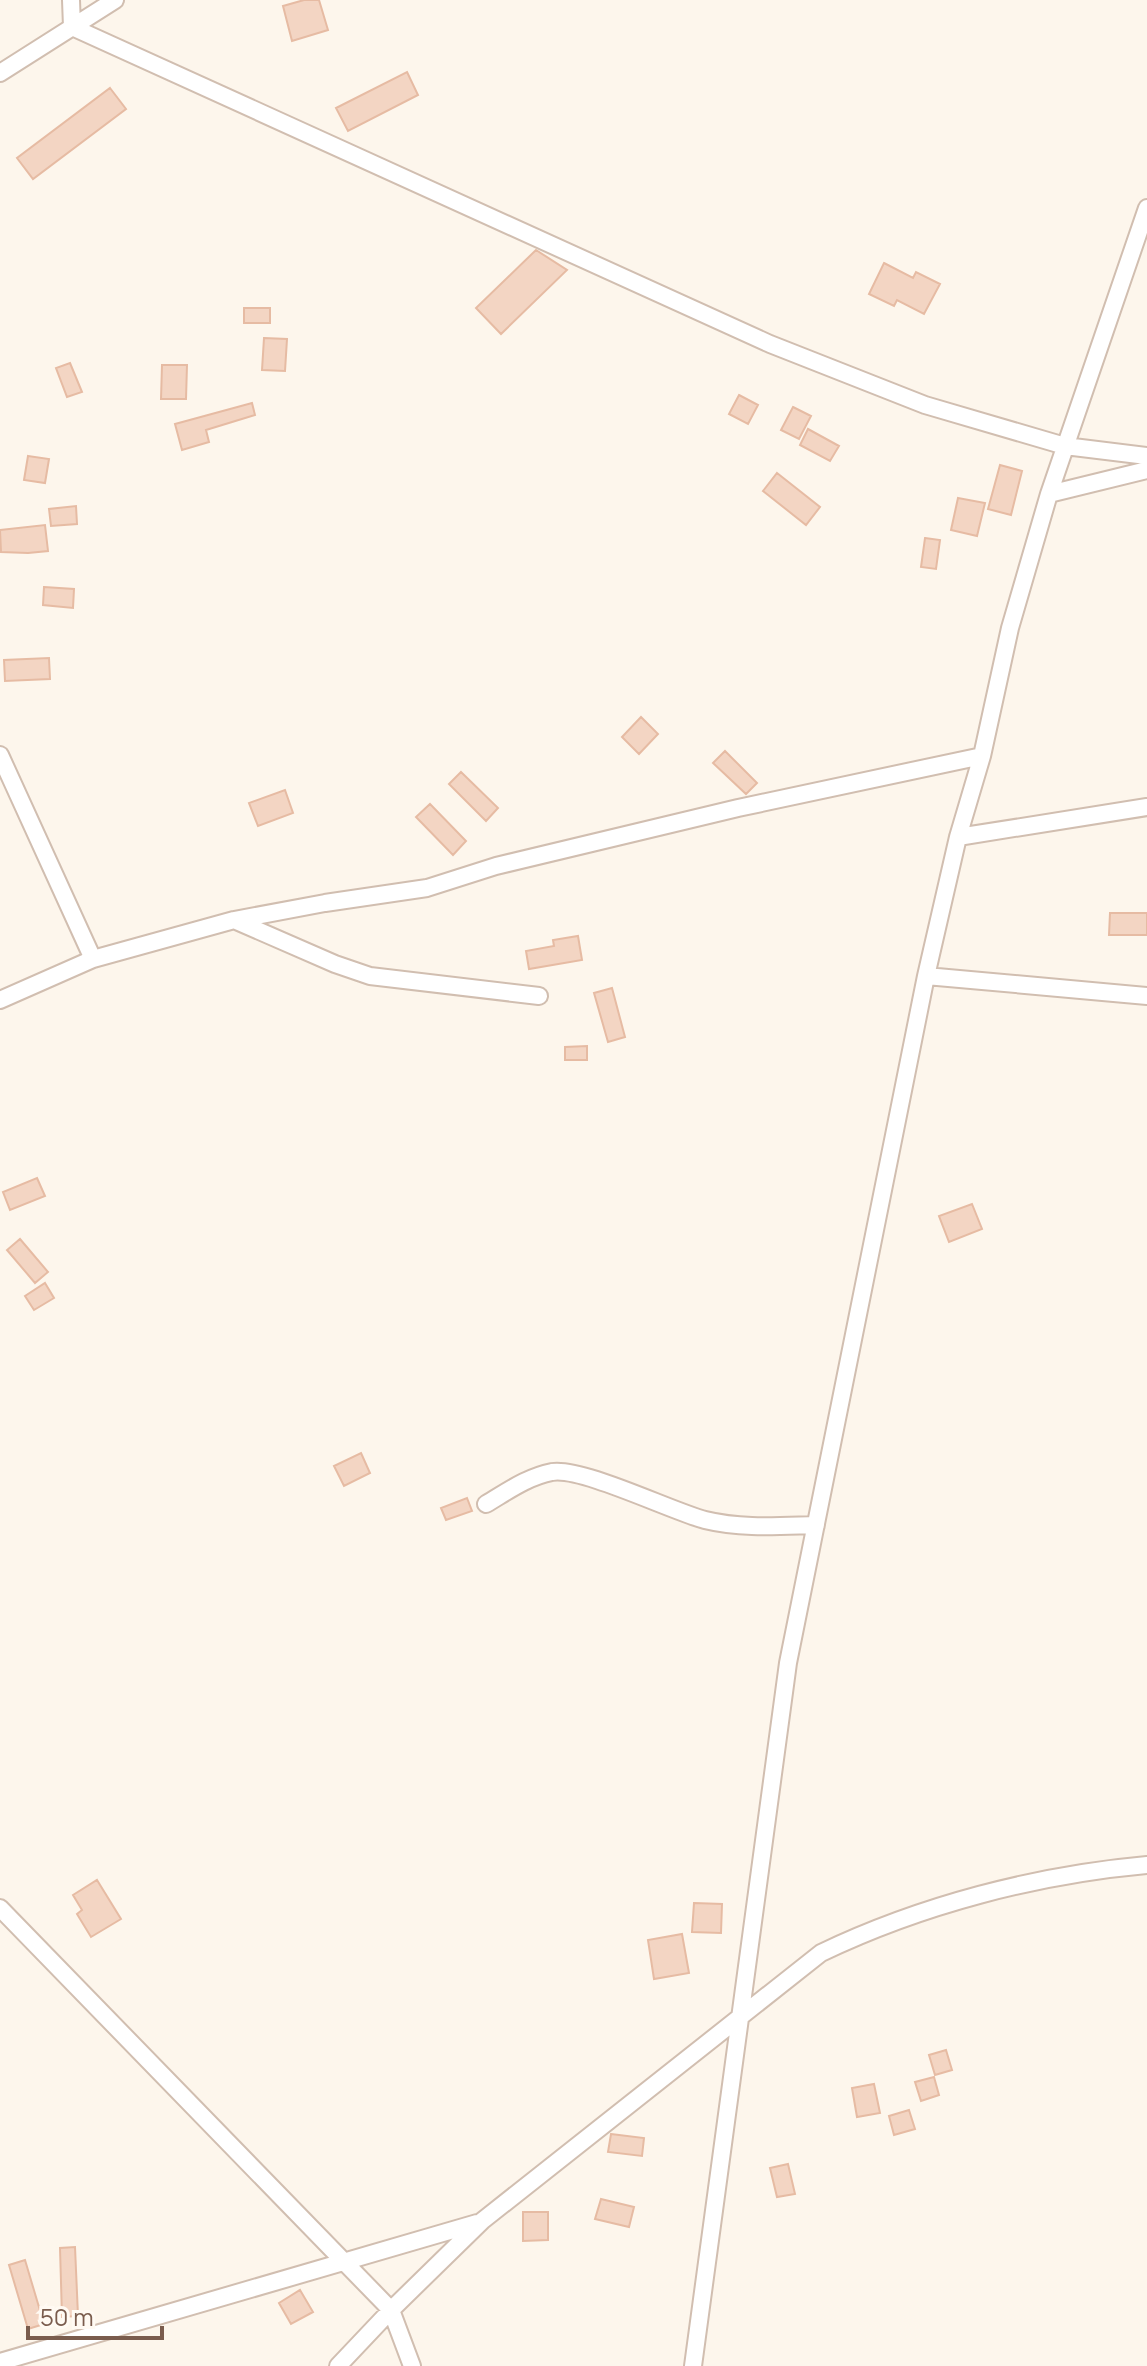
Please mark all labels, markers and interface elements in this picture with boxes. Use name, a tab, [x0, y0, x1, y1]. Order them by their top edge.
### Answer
scale bar	[28, 2290, 162, 2340]
text: 50 m	[40, 2300, 94, 2333]

